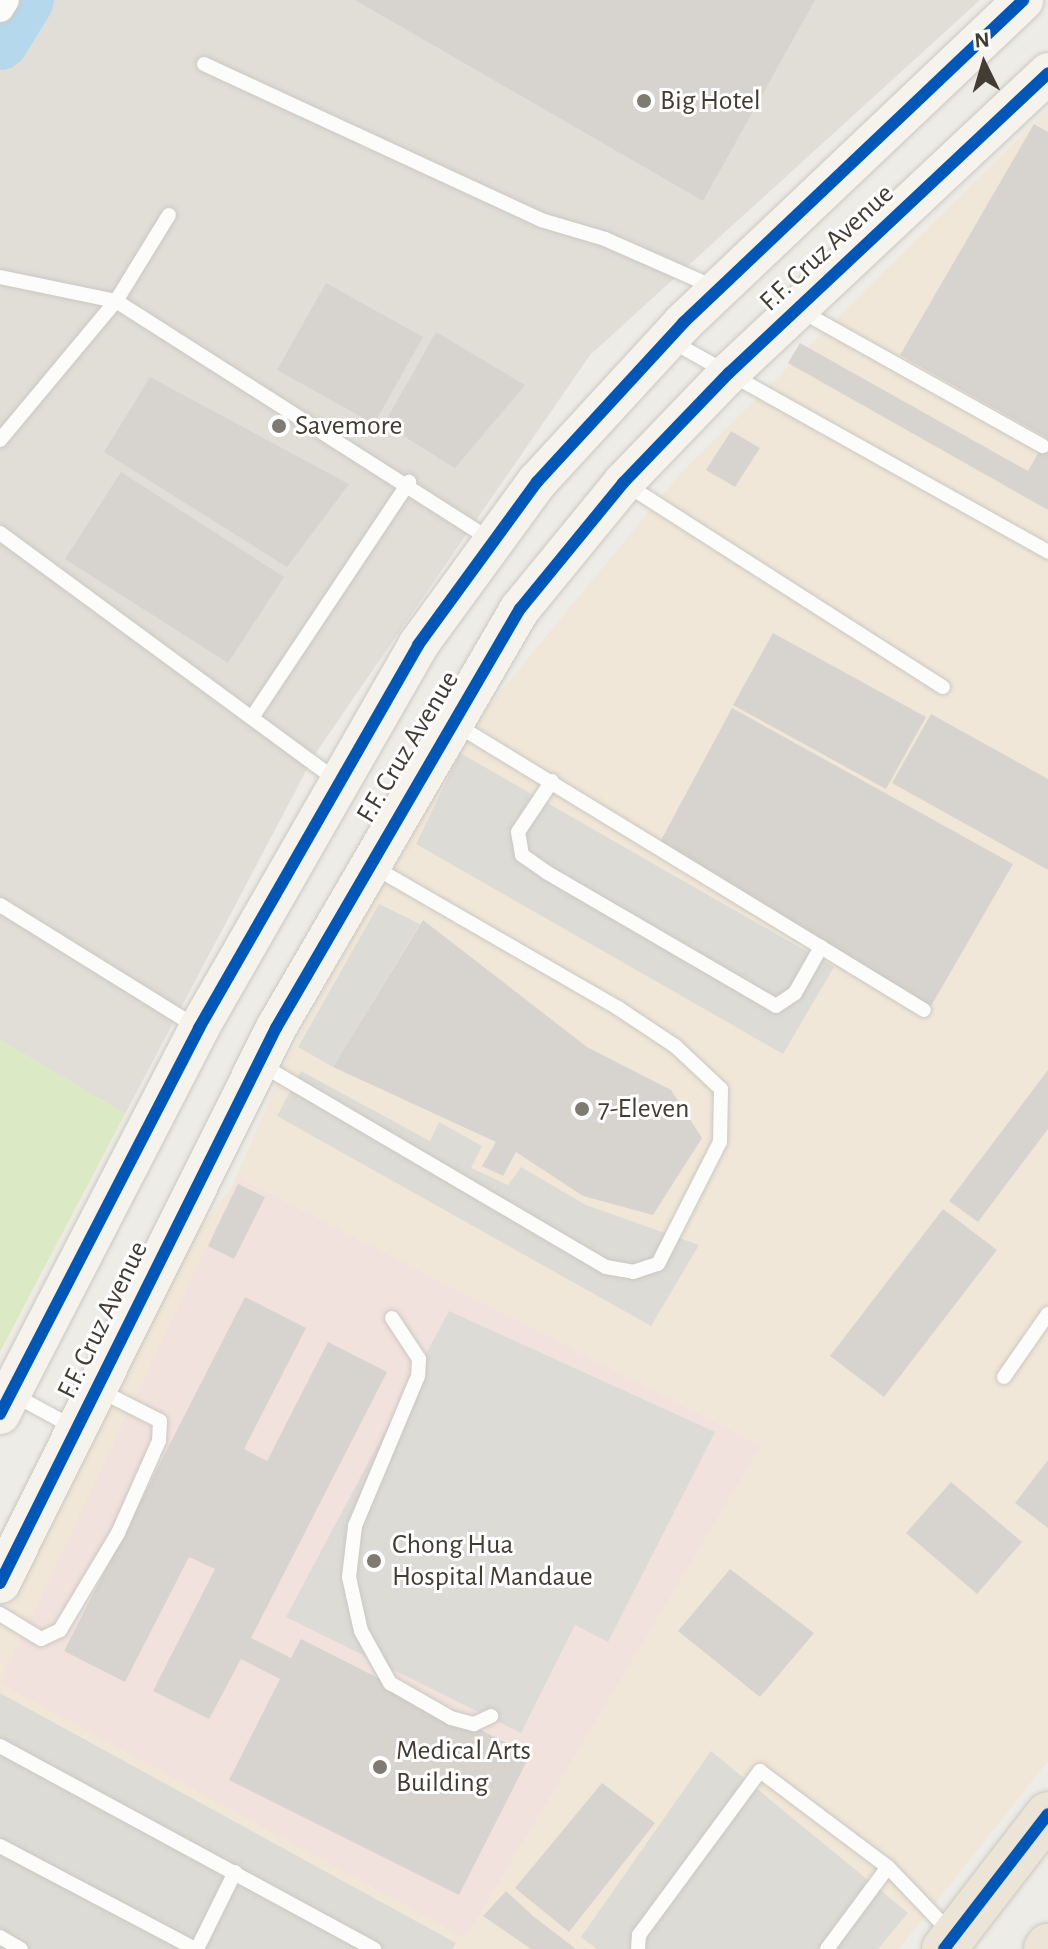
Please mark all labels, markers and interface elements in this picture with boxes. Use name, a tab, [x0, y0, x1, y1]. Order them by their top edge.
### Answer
north arrow	[944, 24, 1024, 104]
text: N	[973, 28, 990, 52]
place label: Big Hotel	[660, 84, 761, 118]
marker: Big Hotel	[635, 92, 653, 110]
street label: F.F. Cruz Avenue	[753, 177, 901, 319]
place label: Savemore	[295, 409, 402, 443]
marker: Savemore	[270, 417, 288, 435]
street label: F.F. Cruz Avenue	[350, 665, 466, 829]
place label: 7-Eleven	[598, 1092, 690, 1126]
marker: 7-Eleven	[573, 1100, 591, 1118]
street label: F.F. Cruz Avenue	[50, 1236, 156, 1404]
place label: Chong Hua Hospital Mandaue	[392, 1528, 593, 1594]
marker: Chong Hua Hospital Mandaue	[363, 1550, 385, 1572]
place label: Medical Arts Building	[396, 1734, 531, 1800]
marker: Medical Arts Building	[371, 1758, 389, 1776]

